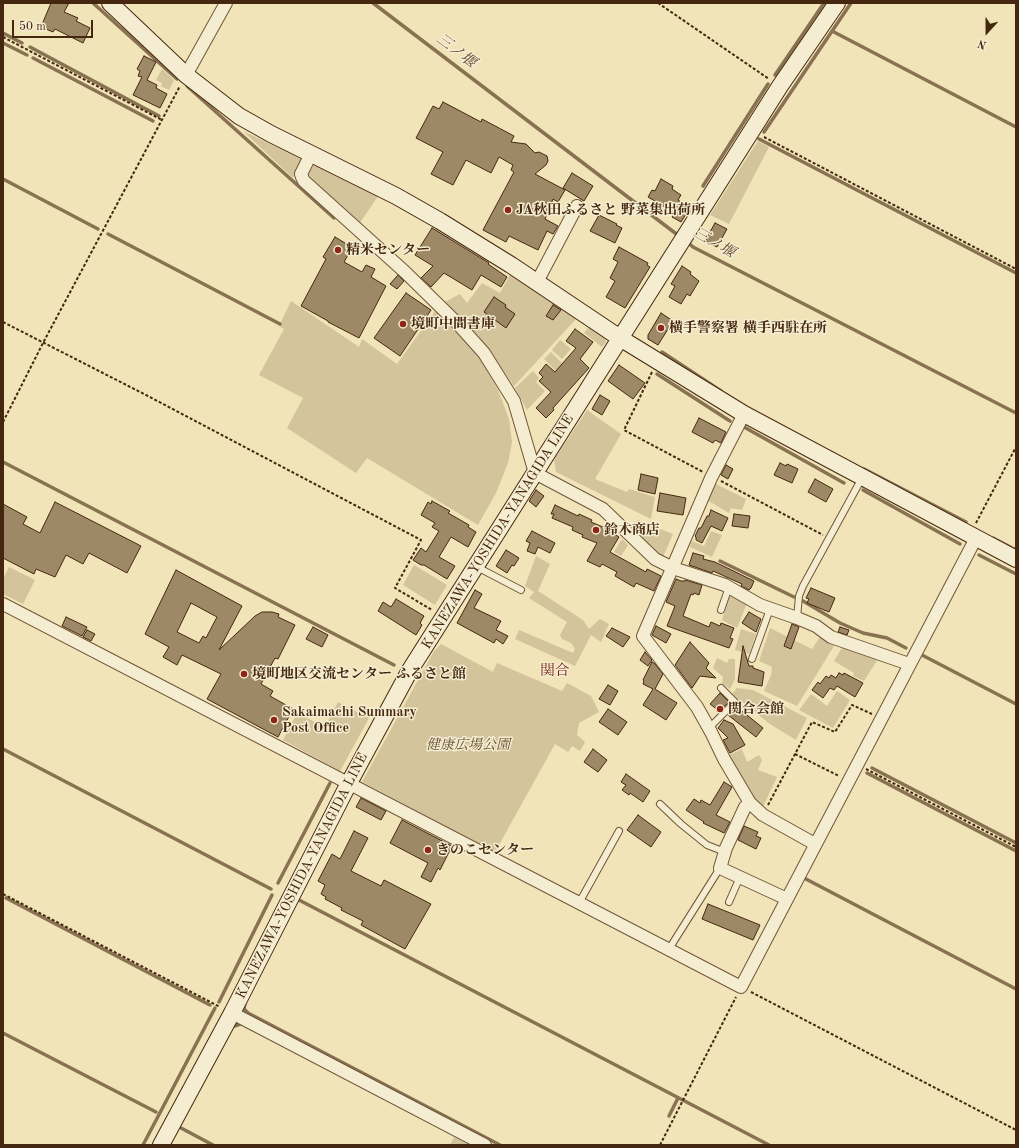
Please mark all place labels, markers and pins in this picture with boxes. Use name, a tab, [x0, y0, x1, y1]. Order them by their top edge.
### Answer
place label: JA秋田ふるさと 野菜集出荷所	[516, 202, 705, 218]
marker: JA秋田ふるさと 野菜集出荷所	[503, 205, 513, 215]
place label: 精米センター	[346, 242, 430, 258]
marker: 精米センター	[333, 245, 343, 255]
place label: 境町中間書庫	[411, 316, 495, 332]
marker: 境町中間書庫	[398, 319, 408, 329]
place label: 横手警察署 横手西駐在所	[669, 320, 827, 336]
marker: 横手警察署 横手西駐在所	[656, 323, 666, 333]
place label: 鈴木商店	[604, 522, 660, 538]
marker: 鈴木商店	[591, 525, 601, 535]
place label: 境町地区交流センター ふるさと館	[252, 666, 466, 682]
marker: 境町地区交流センター ふるさと館	[239, 669, 249, 679]
place label: 関合会館	[728, 701, 784, 717]
place label: Sakaimachi Summary Post Office	[282, 704, 417, 736]
marker: 関合会館	[715, 704, 725, 714]
marker: Sakaimachi Summary Post Office	[269, 715, 279, 725]
place label: きのこセンター	[436, 842, 534, 858]
marker: きのこセンター	[423, 845, 433, 855]

